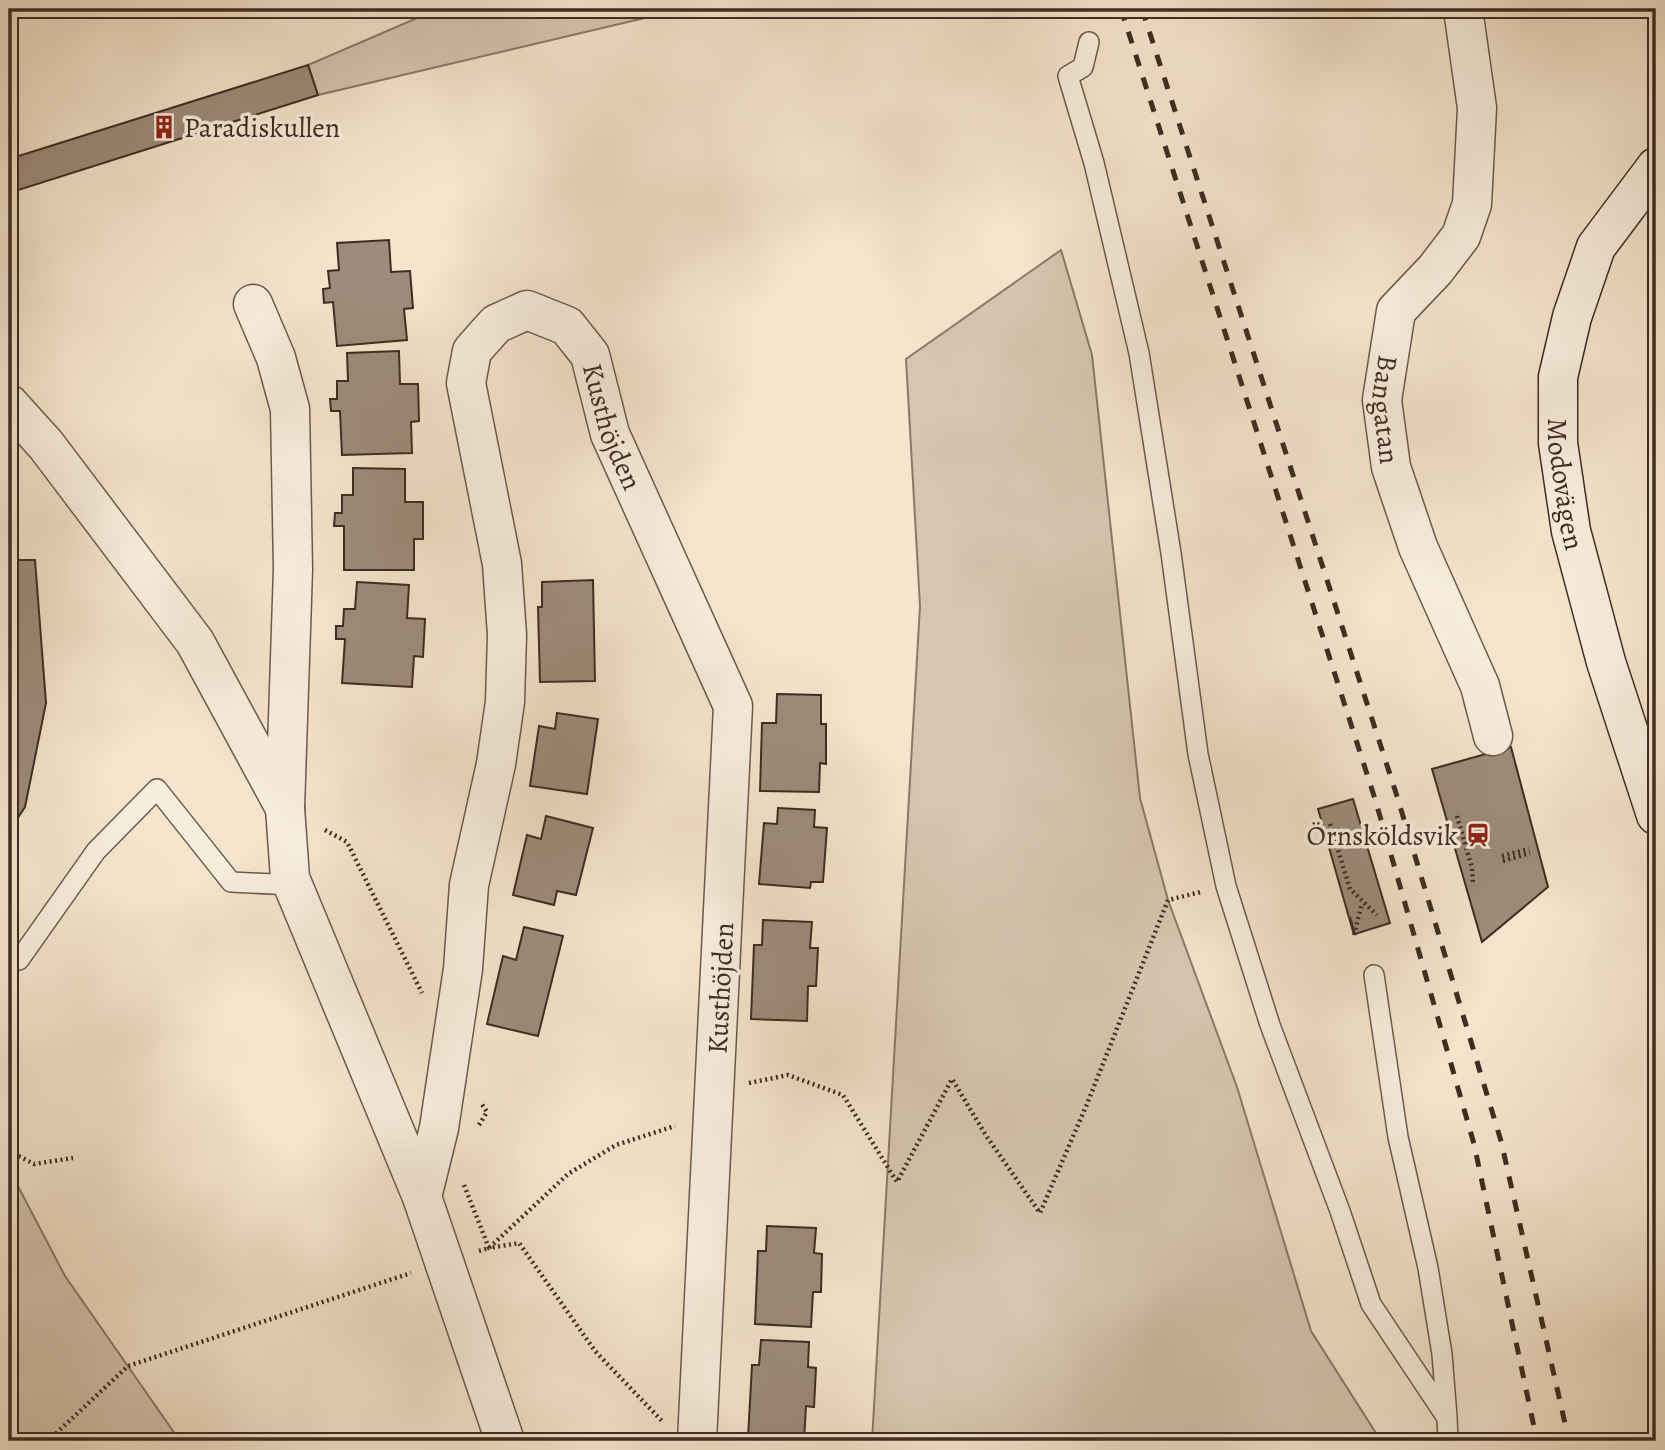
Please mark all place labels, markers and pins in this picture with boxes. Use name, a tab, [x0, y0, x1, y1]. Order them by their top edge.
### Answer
place label: Paradiskullen	[184, 109, 340, 147]
building icon: Paradiskullen	[150, 113, 178, 141]
place label: Örnsköldsvik	[1307, 817, 1458, 855]
station icon: Örnsköldsvik	[1464, 821, 1492, 849]

